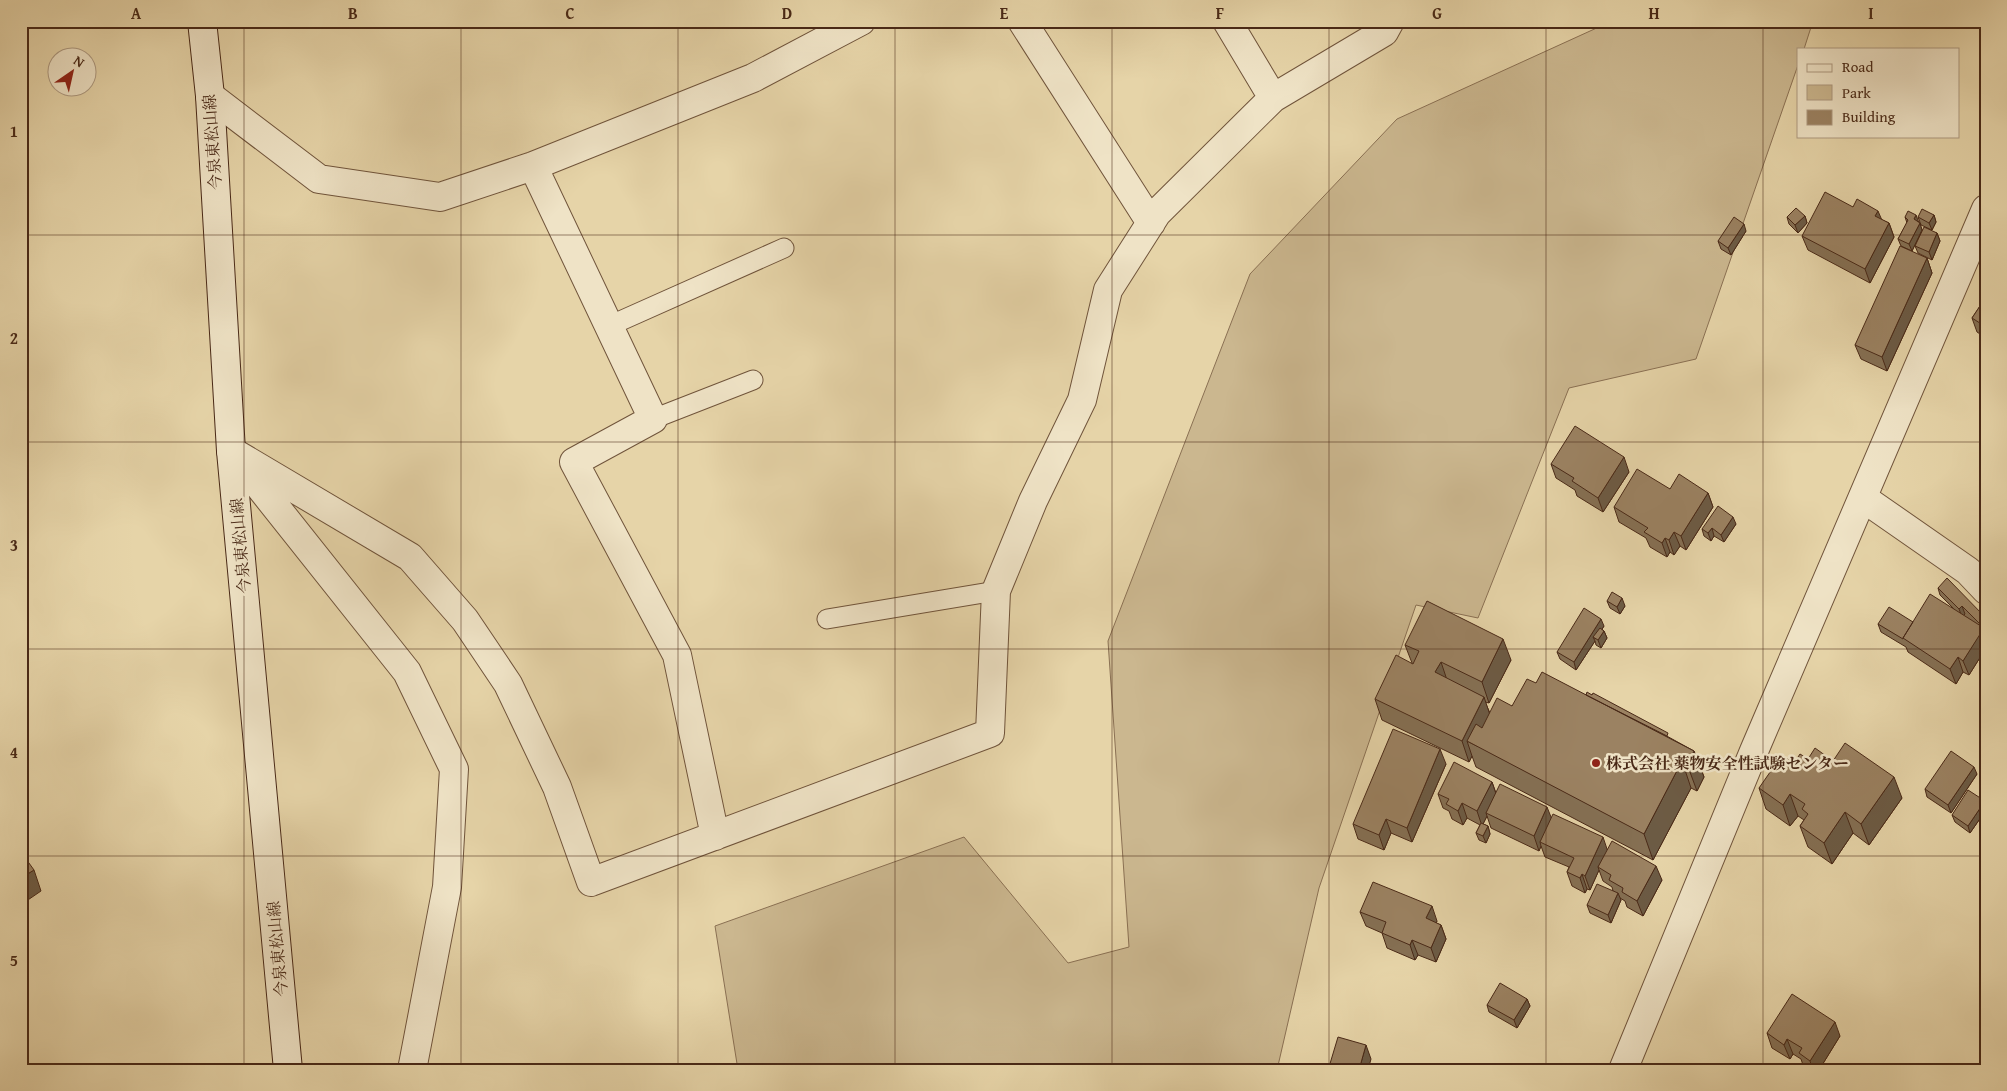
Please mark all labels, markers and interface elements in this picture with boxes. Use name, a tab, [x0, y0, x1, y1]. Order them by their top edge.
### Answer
text: A	[131, 1, 142, 25]
text: B	[348, 1, 358, 25]
text: C	[565, 1, 575, 25]
text: D	[782, 1, 792, 25]
text: E	[1000, 1, 1009, 25]
text: F	[1216, 1, 1224, 25]
text: G	[1432, 1, 1442, 25]
text: H	[1648, 1, 1660, 25]
text: I	[1868, 1, 1874, 25]
north arrow	[48, 48, 98, 98]
legend	[1797, 48, 1960, 138]
text: N	[70, 50, 89, 72]
text: Road	[1842, 56, 1873, 77]
text: Park	[1842, 82, 1871, 103]
street label: 今泉東松山線	[197, 93, 227, 191]
text: Building	[1842, 106, 1896, 127]
text: 1	[10, 119, 18, 143]
text: 2	[10, 326, 18, 350]
street label: 今泉東松山線	[224, 497, 256, 595]
text: 3	[10, 533, 18, 557]
text: 4	[10, 740, 18, 764]
place label: 株式会社 薬物安全性試験センター	[1606, 751, 1849, 775]
marker: 株式会社 薬物安全性試験センター	[1590, 757, 1602, 769]
street label: 今泉東松山線	[261, 900, 293, 998]
text: 5	[10, 948, 18, 972]

